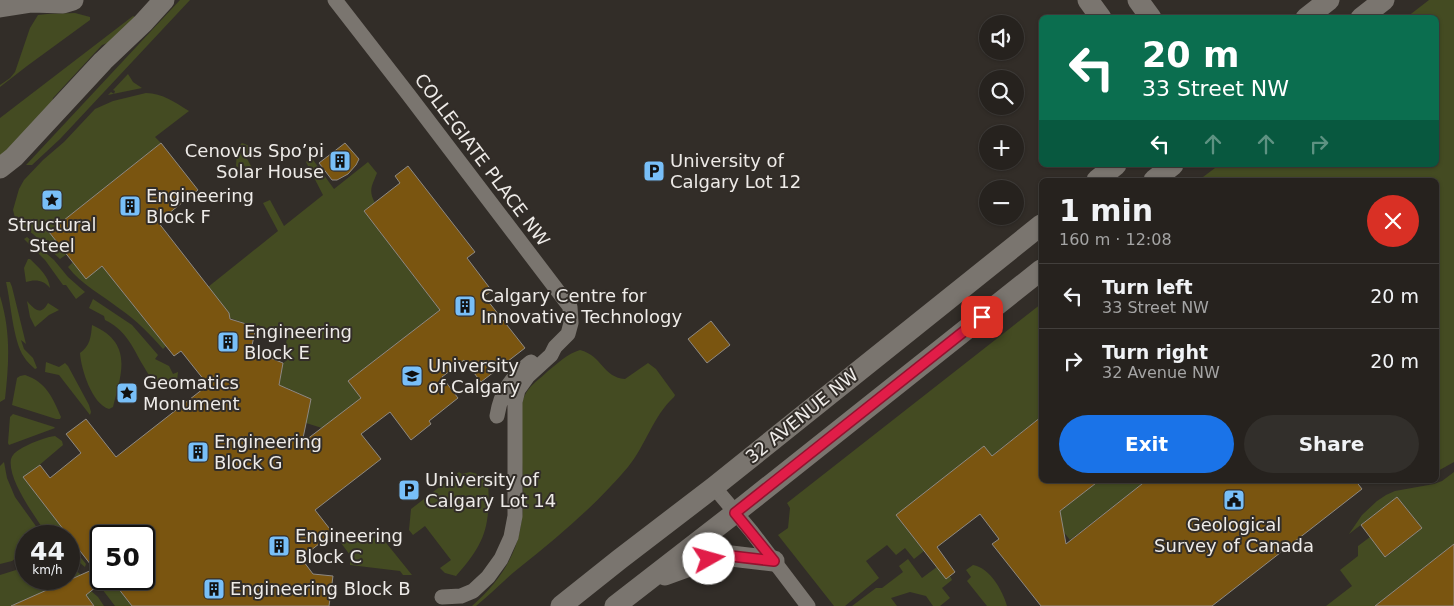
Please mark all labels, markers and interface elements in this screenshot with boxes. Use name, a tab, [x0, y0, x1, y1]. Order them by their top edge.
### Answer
map controls	[979, 15, 1024, 225]
button: sound	[979, 15, 1024, 60]
icon: left	[1059, 35, 1124, 100]
text: 20 m	[1142, 35, 1239, 75]
street label: COLLEGIATE PLACE NW	[411, 69, 554, 250]
button: search	[979, 70, 1024, 115]
text: 33 Street NW	[1142, 76, 1289, 101]
button: +	[979, 125, 1024, 170]
icon: left	[1146, 130, 1174, 158]
icon: ahead	[1199, 130, 1227, 158]
icon: ahead	[1252, 130, 1280, 158]
icon: right	[1305, 130, 1333, 158]
place label: Cenovus Spo’pi Solar House	[185, 140, 324, 182]
building icon: Cenovus Spo’pi Solar House	[328, 149, 352, 173]
place label: University of Calgary Lot 12	[670, 150, 801, 192]
parking icon: University of Calgary Lot 12	[642, 159, 666, 183]
button: −	[979, 180, 1024, 225]
place label: Engineering Block F	[146, 185, 254, 227]
place icon: Structural Steel	[40, 188, 64, 212]
text: 1 min	[1059, 193, 1153, 228]
building icon: Engineering Block F	[118, 194, 142, 218]
button: close	[1367, 195, 1419, 247]
place label: Structural Steel	[7, 214, 97, 256]
text: 160 m · 12:08	[1059, 230, 1172, 249]
text: Turn left	[1102, 276, 1193, 298]
icon: left	[1059, 282, 1087, 310]
place label: Calgary Centre for Innovative Technology	[481, 285, 683, 327]
text: 20 m	[1370, 285, 1419, 307]
building icon: Calgary Centre for Innovative Technology	[453, 294, 477, 318]
pin	[961, 296, 1003, 338]
text: 33 Street NW	[1102, 298, 1209, 317]
icon: arrive	[968, 303, 996, 331]
place label: Engineering Block E	[244, 321, 352, 363]
building icon: Engineering Block E	[216, 330, 240, 354]
text: Turn right	[1102, 341, 1208, 363]
icon: right	[1059, 347, 1087, 375]
text: 20 m	[1370, 350, 1419, 372]
place label: University of Calgary	[428, 355, 521, 397]
text: 32 Avenue NW	[1102, 363, 1220, 382]
school or university icon: University of Calgary	[400, 364, 424, 388]
street label: 32 AVENUE NW	[741, 364, 862, 467]
place label: Geomatics Monument	[143, 372, 239, 414]
place icon: Geomatics Monument	[115, 381, 139, 405]
button: Exit	[1059, 415, 1234, 473]
button: Share	[1244, 415, 1419, 473]
place label: Engineering Block G	[214, 431, 322, 473]
building icon: Engineering Block G	[186, 440, 210, 464]
place label: University of Calgary Lot 14	[425, 469, 556, 511]
parking icon: University of Calgary Lot 14	[397, 478, 421, 502]
public building icon: Geological Survey of Canada	[1222, 488, 1246, 512]
place label: Geological Survey of Canada	[1154, 514, 1314, 556]
speed limit sign: 50	[90, 525, 155, 590]
place label: Engineering Block C	[295, 525, 403, 567]
position arrow	[682, 532, 734, 584]
building icon: Engineering Block C	[267, 534, 291, 558]
text: 44	[30, 537, 65, 566]
text: km/h	[32, 563, 63, 577]
building icon: Engineering Block B	[202, 577, 226, 601]
place label: Engineering Block B	[230, 578, 410, 599]

